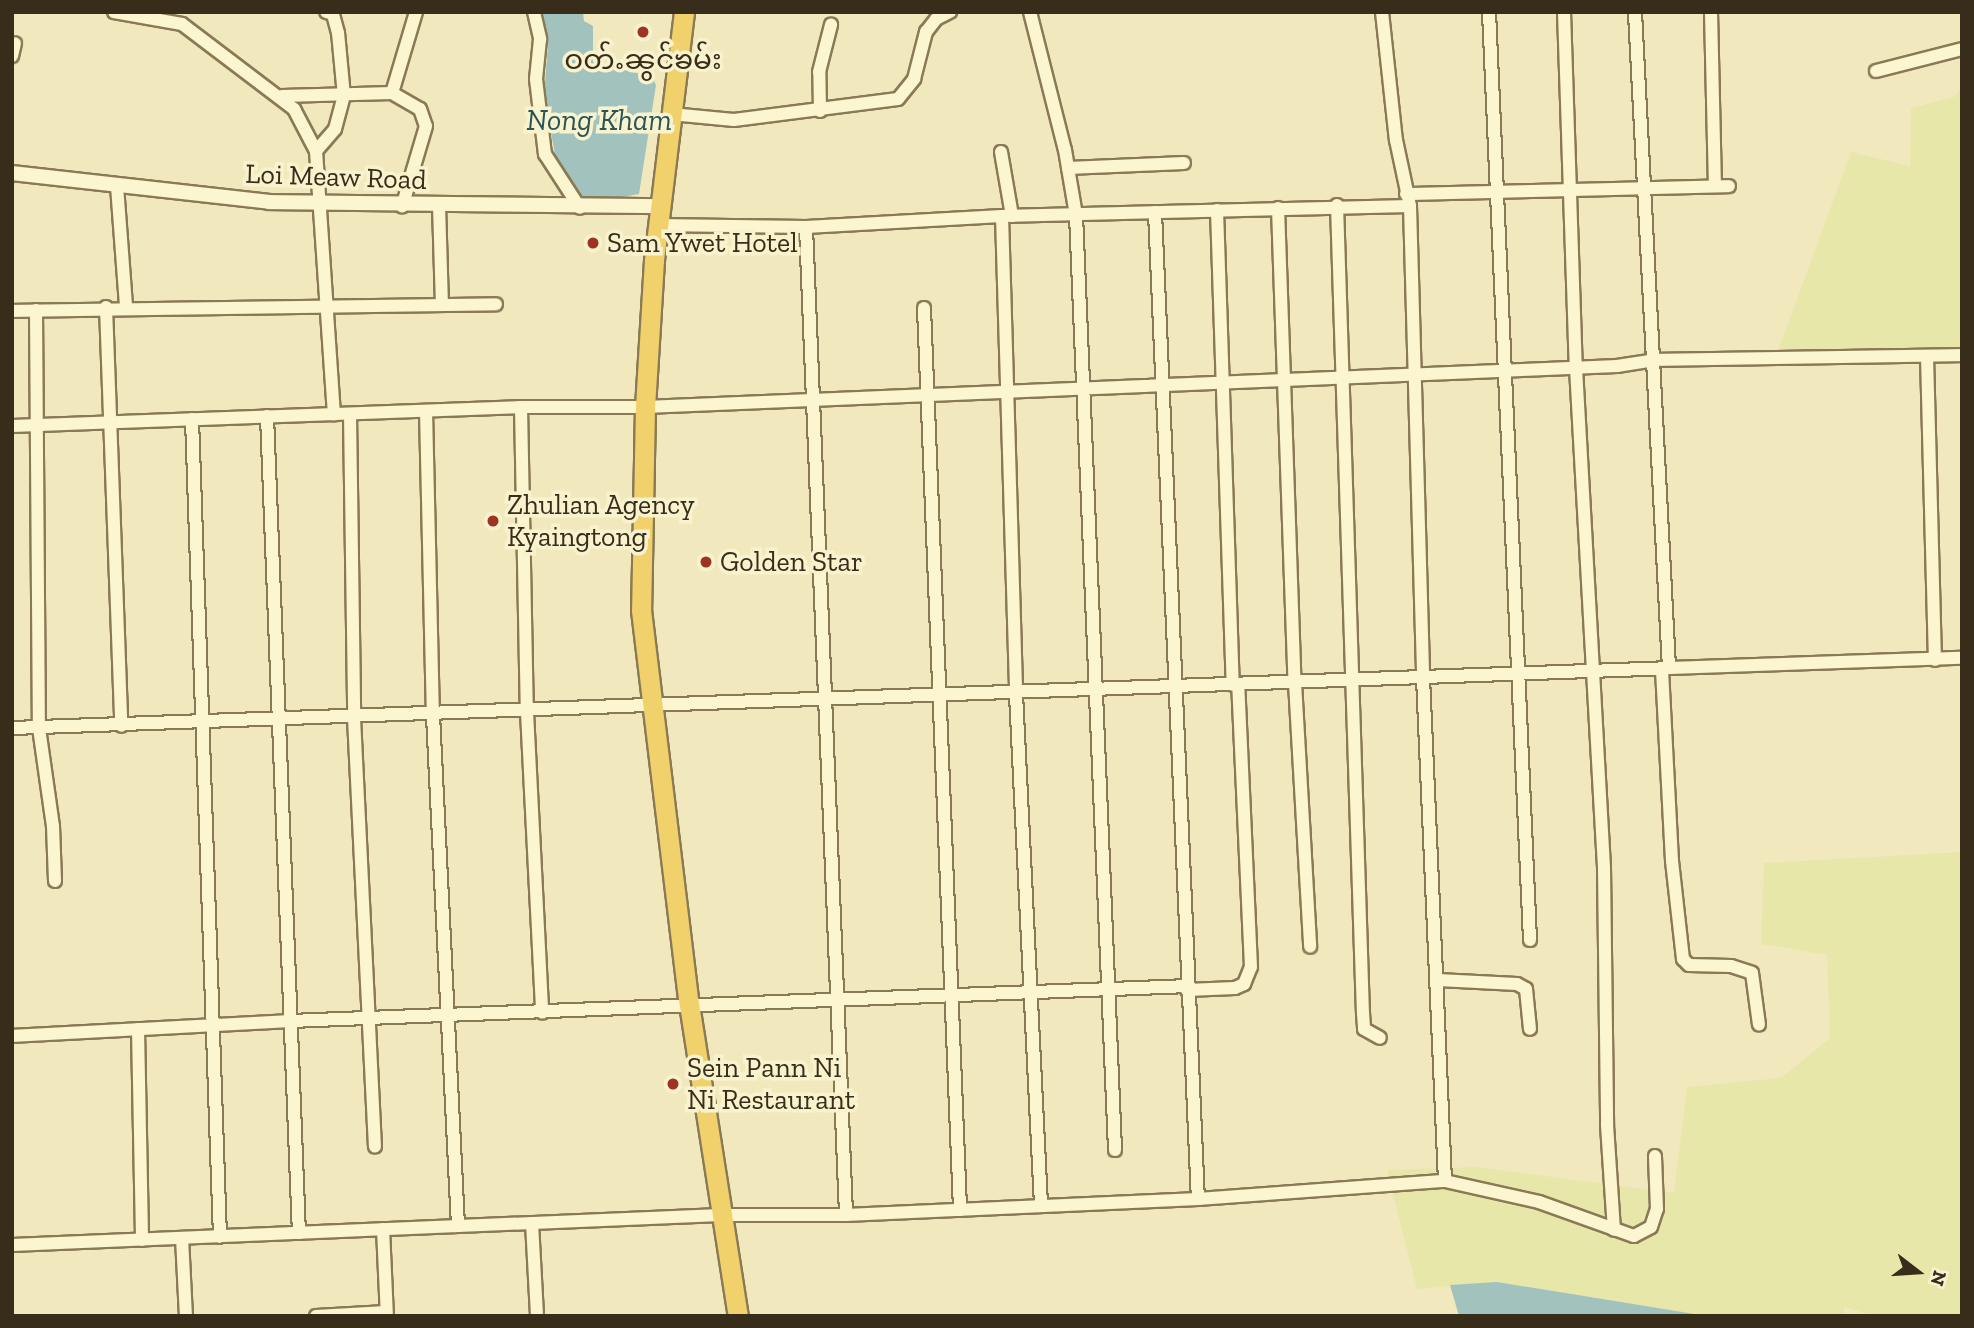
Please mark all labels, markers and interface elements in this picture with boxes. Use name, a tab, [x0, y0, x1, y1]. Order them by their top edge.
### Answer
marker: ဝတ်ႉၼွင်ၶမ်း	[635, 24, 651, 40]
place label: ဝတ်ႉၼွင်ၶမ်း	[564, 43, 722, 77]
water label: Nong Kham	[526, 102, 672, 138]
street label: Loi Meaw Road	[244, 157, 428, 197]
place label: Sam Ywet Hotel	[607, 226, 799, 260]
marker: Sam Ywet Hotel	[585, 235, 601, 251]
place label: Zhulian Agency Kyaingtong	[507, 488, 695, 554]
marker: Zhulian Agency Kyaingtong	[485, 513, 501, 529]
place label: Golden Star	[720, 545, 863, 579]
marker: Golden Star	[698, 554, 714, 570]
place label: Sein Pann Ni Ni Restaurant	[687, 1051, 855, 1117]
marker: Sein Pann Ni Ni Restaurant	[665, 1076, 681, 1092]
north arrow	[1883, 1237, 1953, 1307]
text: N	[1925, 1268, 1952, 1289]

